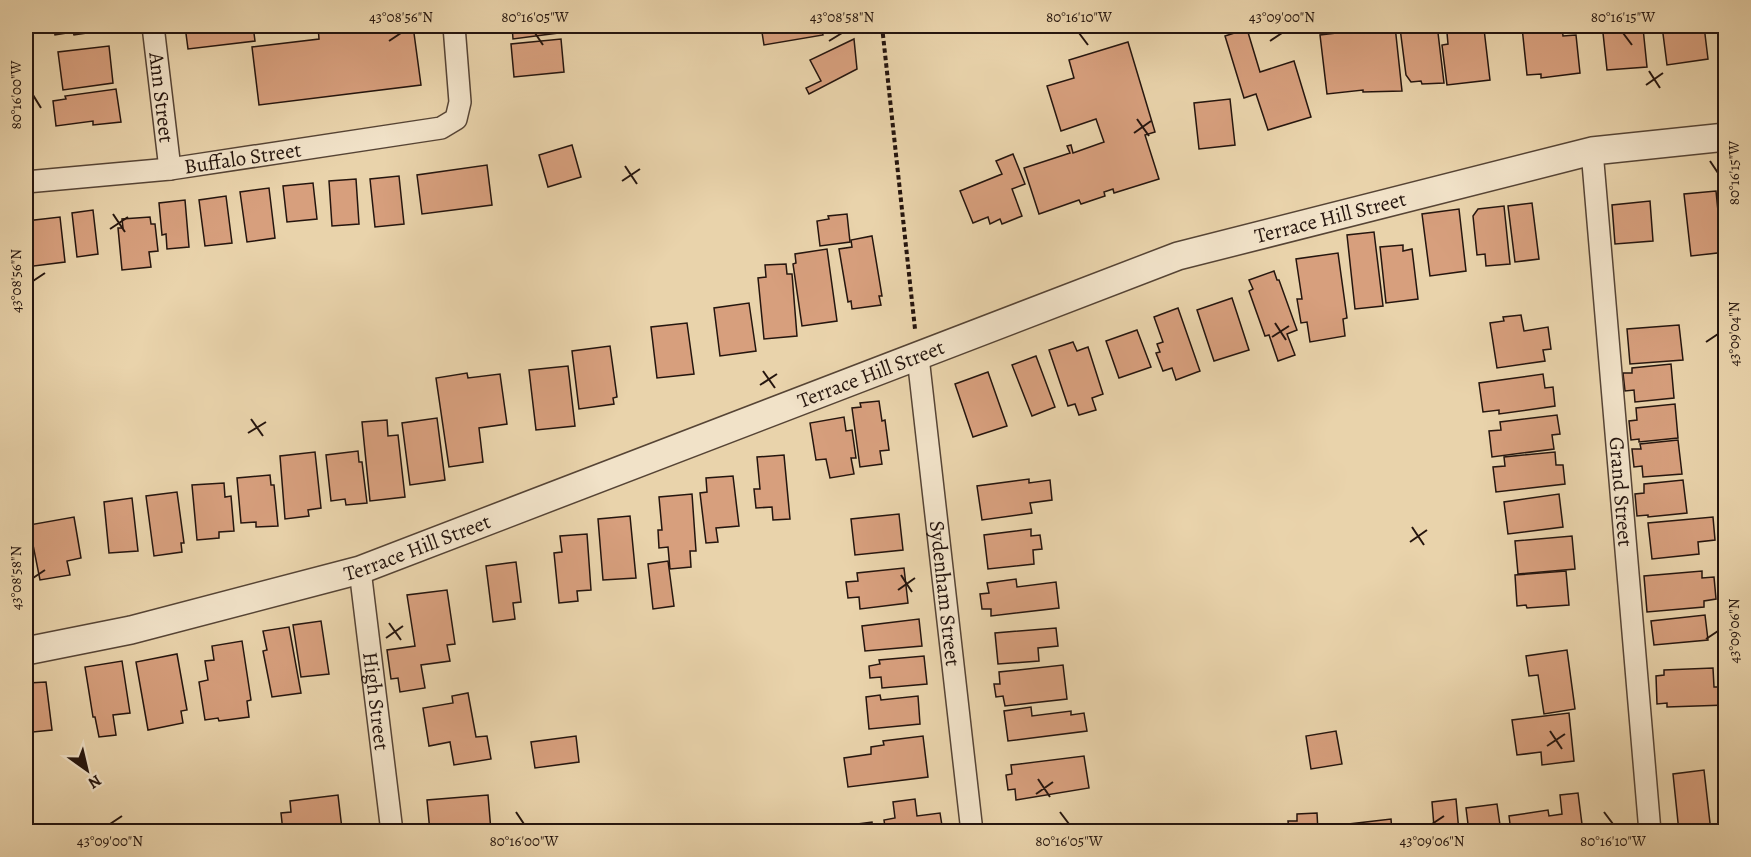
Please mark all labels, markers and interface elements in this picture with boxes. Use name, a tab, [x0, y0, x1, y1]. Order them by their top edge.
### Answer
text: 43°08'56"N	[369, 7, 433, 27]
text: 80°16'05"W	[501, 7, 569, 27]
text: 43°08'58"N	[810, 7, 874, 27]
text: 80°16'10"W	[1046, 7, 1112, 27]
text: 43°09'00"N	[1249, 7, 1315, 27]
text: 80°16'15"W	[1591, 7, 1655, 27]
street label: Ann Street	[142, 50, 181, 144]
text: 80°16'00"W	[6, 61, 26, 129]
street label: Buffalo Street	[182, 135, 303, 181]
text: 80°16'15"W	[1724, 141, 1744, 205]
street label: Terrace Hill Street	[1252, 185, 1409, 250]
text: 43°08'56"N	[6, 249, 26, 313]
text: 43°09'04"N	[1724, 301, 1744, 367]
street label: Terrace Hill Street	[793, 333, 948, 415]
street label: Grand Street	[1602, 436, 1640, 548]
street label: Terrace Hill Street	[341, 507, 495, 588]
street label: Sydenham Street	[923, 519, 967, 668]
text: 43°08'58"N	[6, 546, 26, 610]
text: 43°09'06"N	[1724, 598, 1744, 664]
street label: High Street	[356, 650, 396, 752]
north arrow	[57, 740, 117, 800]
text: N	[84, 769, 106, 794]
text: 43°09'00"N	[77, 831, 143, 851]
text: 80°16'00"W	[490, 831, 558, 851]
text: 80°16'05"W	[1035, 831, 1103, 851]
text: 43°09'06"N	[1399, 831, 1465, 851]
text: 80°16'10"W	[1580, 831, 1646, 851]

